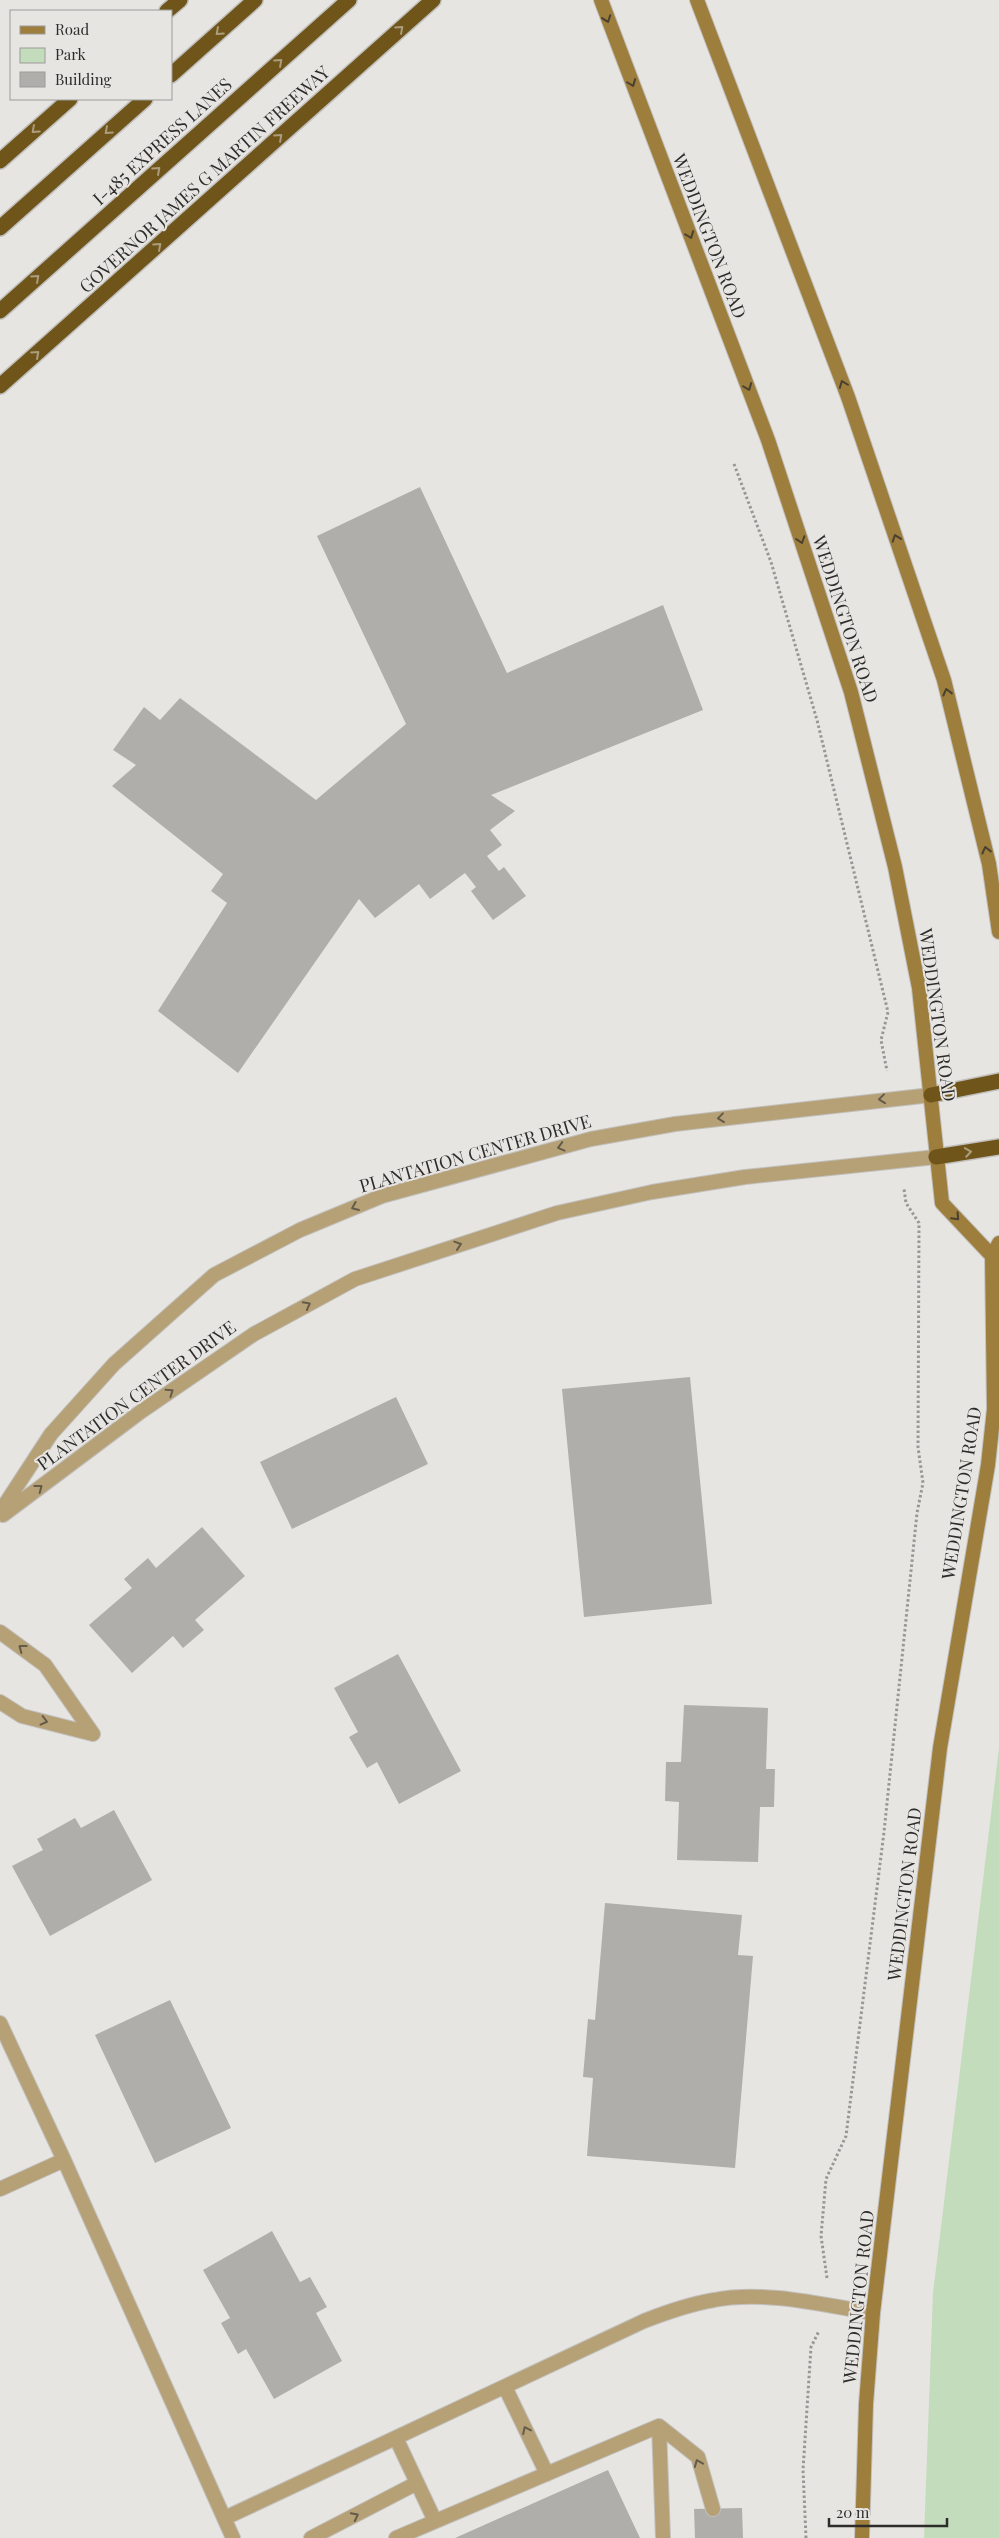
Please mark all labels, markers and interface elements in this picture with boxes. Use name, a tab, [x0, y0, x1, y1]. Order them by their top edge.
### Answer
legend	[10, 10, 172, 100]
one-way arrow	[601, 14, 611, 23]
text: Road	[55, 19, 89, 39]
one-way arrow	[395, 26, 404, 35]
one-way arrow	[215, 27, 224, 36]
text: Park	[55, 44, 87, 64]
one-way arrow	[273, 59, 282, 68]
street label: GOVERNOR JAMES G MARTIN FREEWAY	[74, 60, 335, 298]
text: Building	[55, 69, 112, 89]
street label: I-485 EXPRESS LANES	[87, 72, 237, 210]
one-way arrow	[626, 79, 636, 87]
one-way arrow	[31, 124, 40, 133]
one-way arrow	[105, 125, 114, 134]
one-way arrow	[274, 134, 283, 143]
street label: WEDDINGTON ROAD	[667, 149, 752, 322]
one-way arrow	[152, 166, 161, 175]
one-way arrow	[684, 230, 694, 239]
one-way arrow	[152, 242, 161, 251]
one-way arrow	[31, 275, 40, 284]
one-way arrow	[31, 350, 40, 359]
one-way arrow	[839, 380, 849, 389]
one-way arrow	[742, 382, 752, 391]
street label: WEDDINGTON ROAD	[807, 531, 884, 706]
one-way arrow	[891, 534, 901, 543]
one-way arrow	[796, 536, 806, 544]
one-way arrow	[942, 688, 953, 697]
one-way arrow	[981, 845, 992, 854]
street label: WEDDINGTON ROAD	[914, 926, 962, 1103]
one-way arrow	[878, 1093, 886, 1104]
street label: PLANTATION CENTER DRIVE	[356, 1108, 594, 1198]
one-way arrow	[716, 1112, 724, 1123]
one-way arrow	[557, 1141, 566, 1151]
one-way arrow	[963, 1147, 972, 1157]
one-way arrow	[351, 1200, 360, 1211]
one-way arrow	[950, 1212, 959, 1221]
one-way arrow	[453, 1241, 461, 1251]
one-way arrow	[302, 1301, 311, 1311]
street label: PLANTATION CENTER DRIVE	[32, 1315, 240, 1475]
one-way arrow	[164, 1389, 174, 1398]
street label: WEDDINGTON ROAD	[935, 1405, 987, 1582]
one-way arrow	[33, 1485, 43, 1494]
one-way arrow	[19, 1646, 28, 1654]
one-way arrow	[39, 1715, 48, 1726]
street label: WEDDINGTON ROAD	[881, 1806, 927, 1983]
street label: WEDDINGTON ROAD	[837, 2209, 879, 2386]
one-way arrow	[522, 2426, 532, 2435]
one-way arrow	[694, 2459, 705, 2468]
scale bar	[829, 2496, 946, 2528]
text: 20 m	[836, 2502, 870, 2522]
one-way arrow	[349, 2512, 358, 2522]

